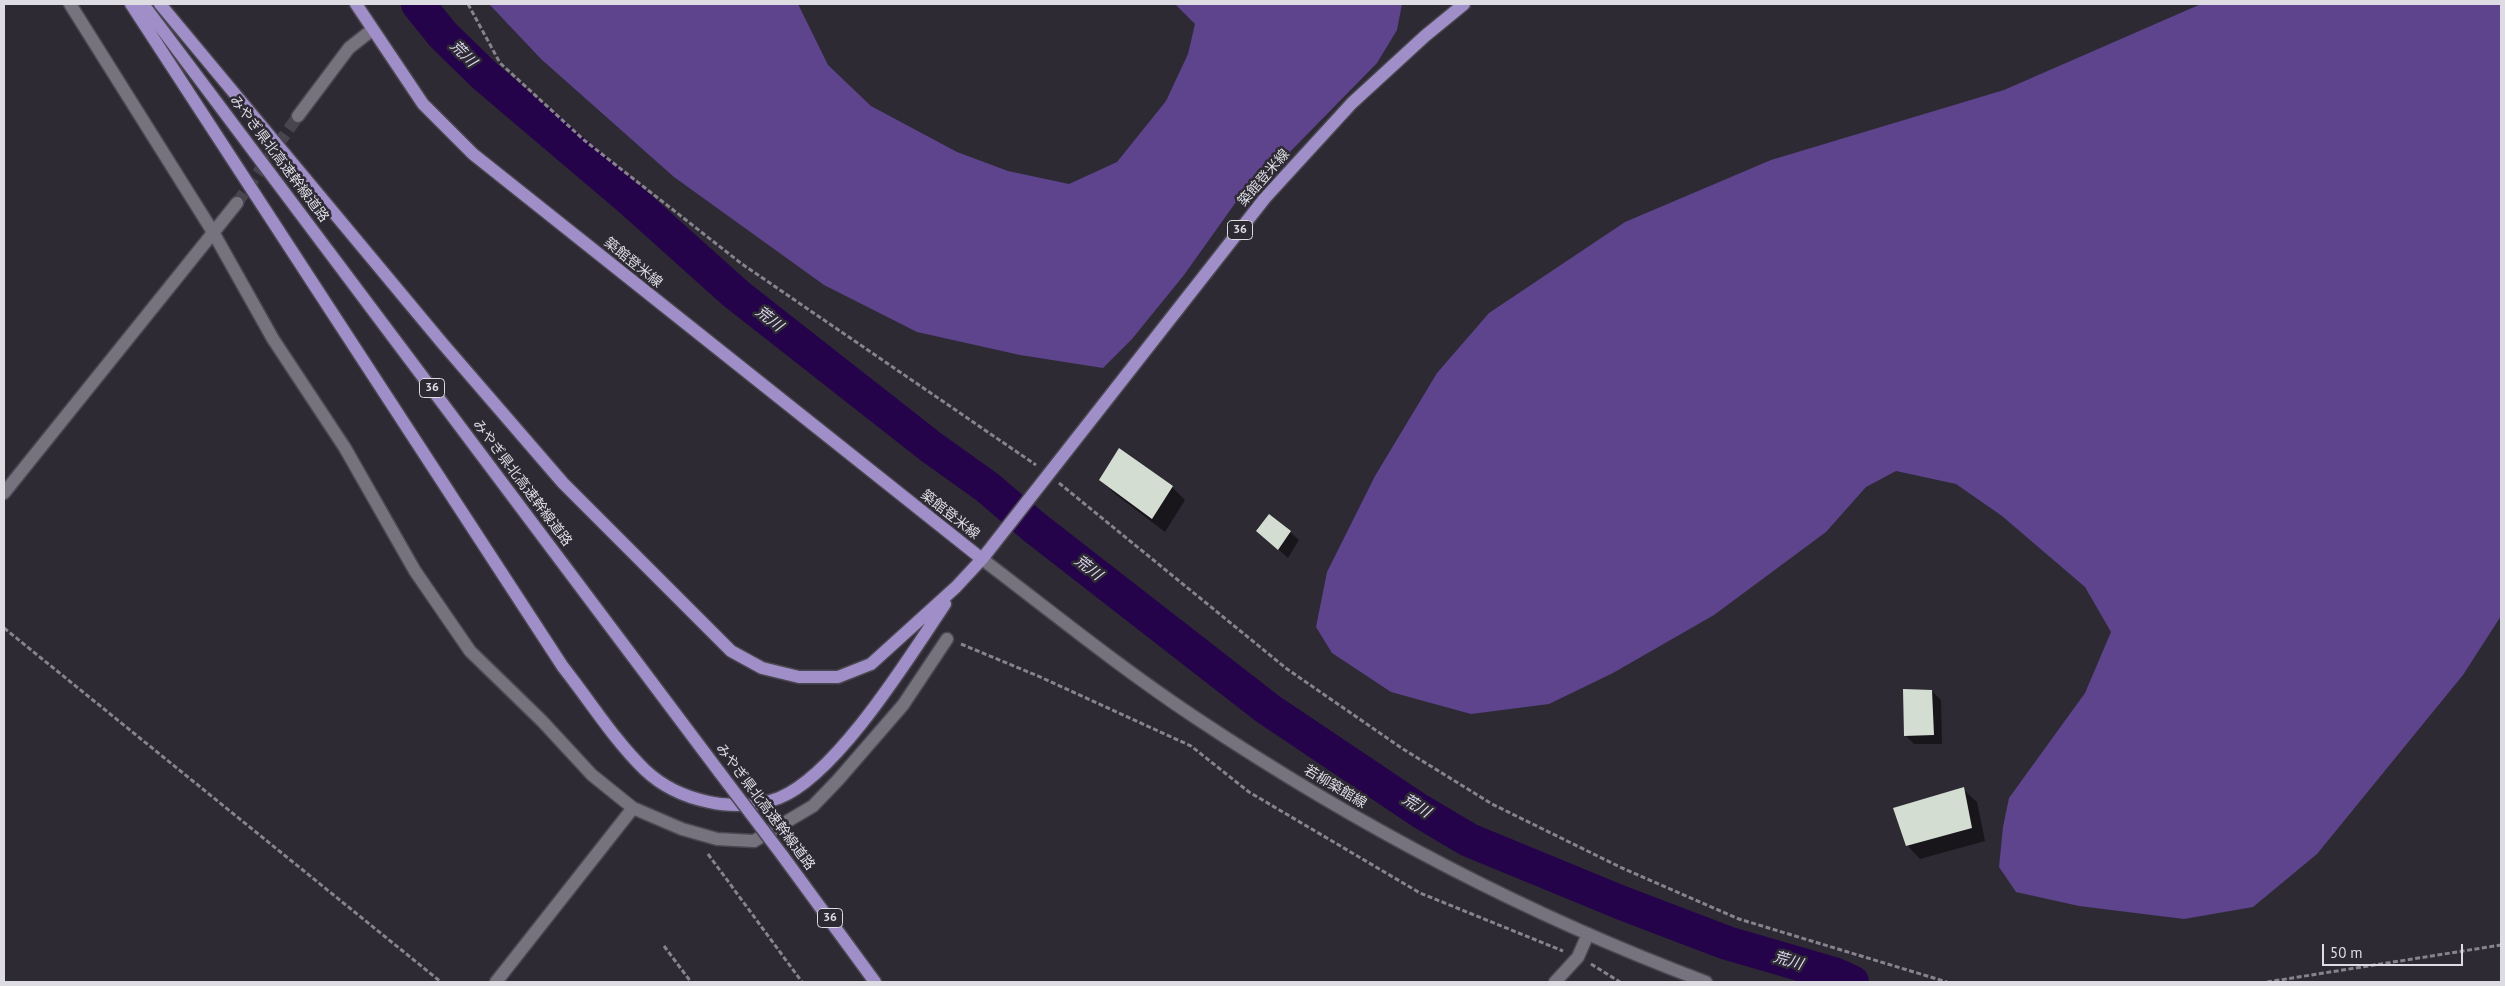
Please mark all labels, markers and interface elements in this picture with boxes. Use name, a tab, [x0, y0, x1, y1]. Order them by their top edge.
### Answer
water label: 荒川	[446, 37, 480, 71]
street label: みやぎ県北高速幹線道路	[226, 92, 332, 226]
street label: 築館登米線	[1235, 146, 1293, 210]
road number: 36	[1228, 220, 1252, 240]
street label: 築館登米線	[601, 234, 665, 292]
water label: 荒川	[752, 303, 786, 335]
road number: 36	[420, 378, 444, 398]
street label: みやぎ県北高速幹線道路	[469, 416, 575, 550]
street label: 築館登米線	[917, 487, 983, 543]
water label: 荒川	[1071, 552, 1105, 584]
street label: みやぎ県北高速幹線道路	[712, 740, 818, 874]
street label: 若柳築館線	[1301, 762, 1369, 812]
water label: 荒川	[1399, 790, 1433, 822]
road number: 36	[818, 908, 842, 928]
scale bar	[2325, 934, 2466, 966]
text: 50 m	[2330, 943, 2363, 962]
water label: 荒川	[1771, 948, 1805, 974]

